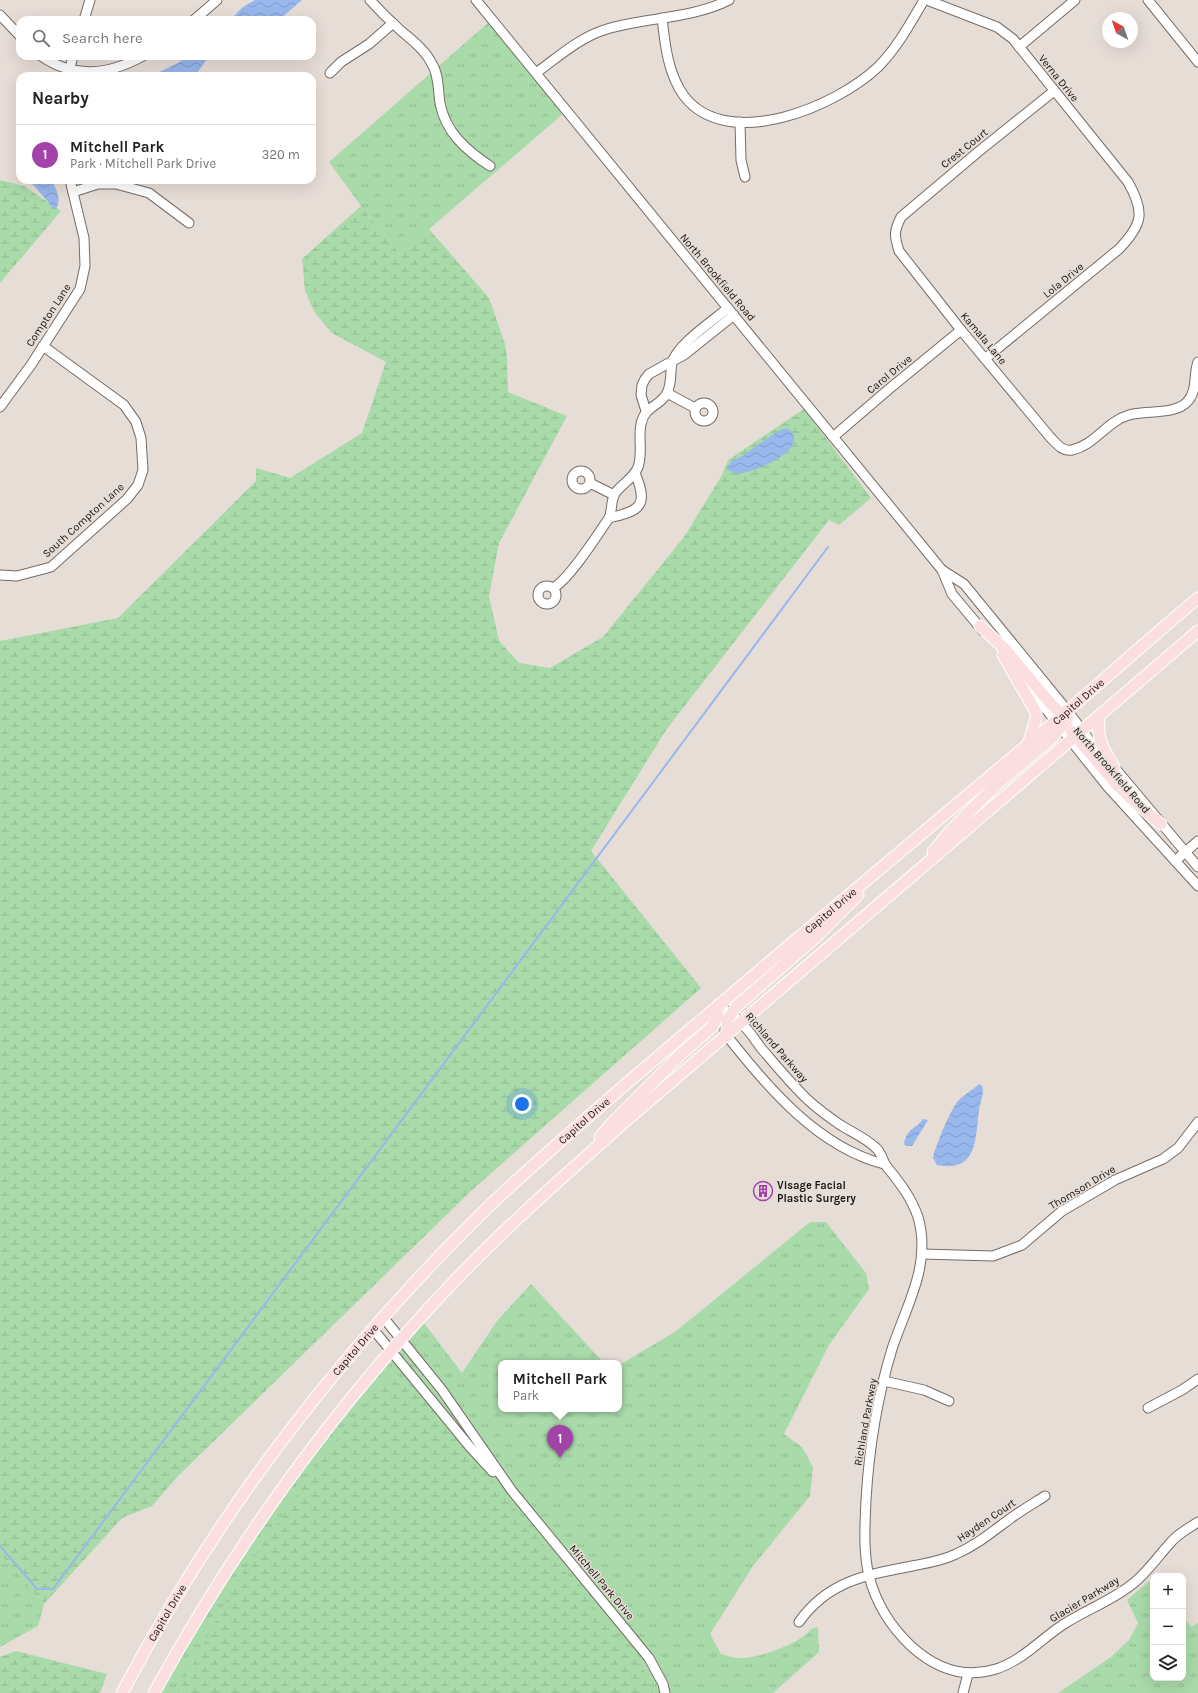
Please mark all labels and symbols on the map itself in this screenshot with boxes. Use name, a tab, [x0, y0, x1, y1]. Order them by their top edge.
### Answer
north arrow	[1102, 12, 1138, 48]
street label: Verna Drive	[1036, 52, 1082, 105]
street label: Crest Court	[938, 126, 990, 171]
street label: North Brookfield Road	[677, 231, 758, 324]
street label: Lola Drive	[1040, 260, 1087, 301]
street label: Compton Lane	[23, 281, 74, 349]
street label: Kamala Lane	[958, 310, 1009, 367]
street label: Carol Drive	[864, 352, 915, 396]
street label: South Compton Lane	[40, 480, 127, 560]
street label: Capitol Drive	[1050, 676, 1107, 728]
street label: North Brookfield Road	[1071, 724, 1153, 816]
street label: Capitol Drive	[802, 885, 860, 937]
street label: Richland Parkway	[743, 1010, 811, 1085]
your location	[512, 1094, 532, 1114]
street label: Capitol Drive	[556, 1095, 613, 1147]
street label: Thomson Drive	[1047, 1162, 1118, 1212]
place label: Visage Facial Plastic Surgery	[777, 1179, 856, 1205]
building icon: Visage Facial Plastic Surgery	[752, 1180, 774, 1202]
street label: Capitol Drive	[330, 1321, 382, 1378]
street label: Richland Parkway	[851, 1377, 880, 1467]
pin: 1	[547, 1425, 573, 1458]
street label: Hayden Court	[955, 1496, 1018, 1545]
street label: Mitchell Park Drive	[566, 1542, 637, 1623]
street label: Glacier Parkway	[1047, 1574, 1121, 1625]
street label: Capitol Drive	[145, 1582, 189, 1644]

